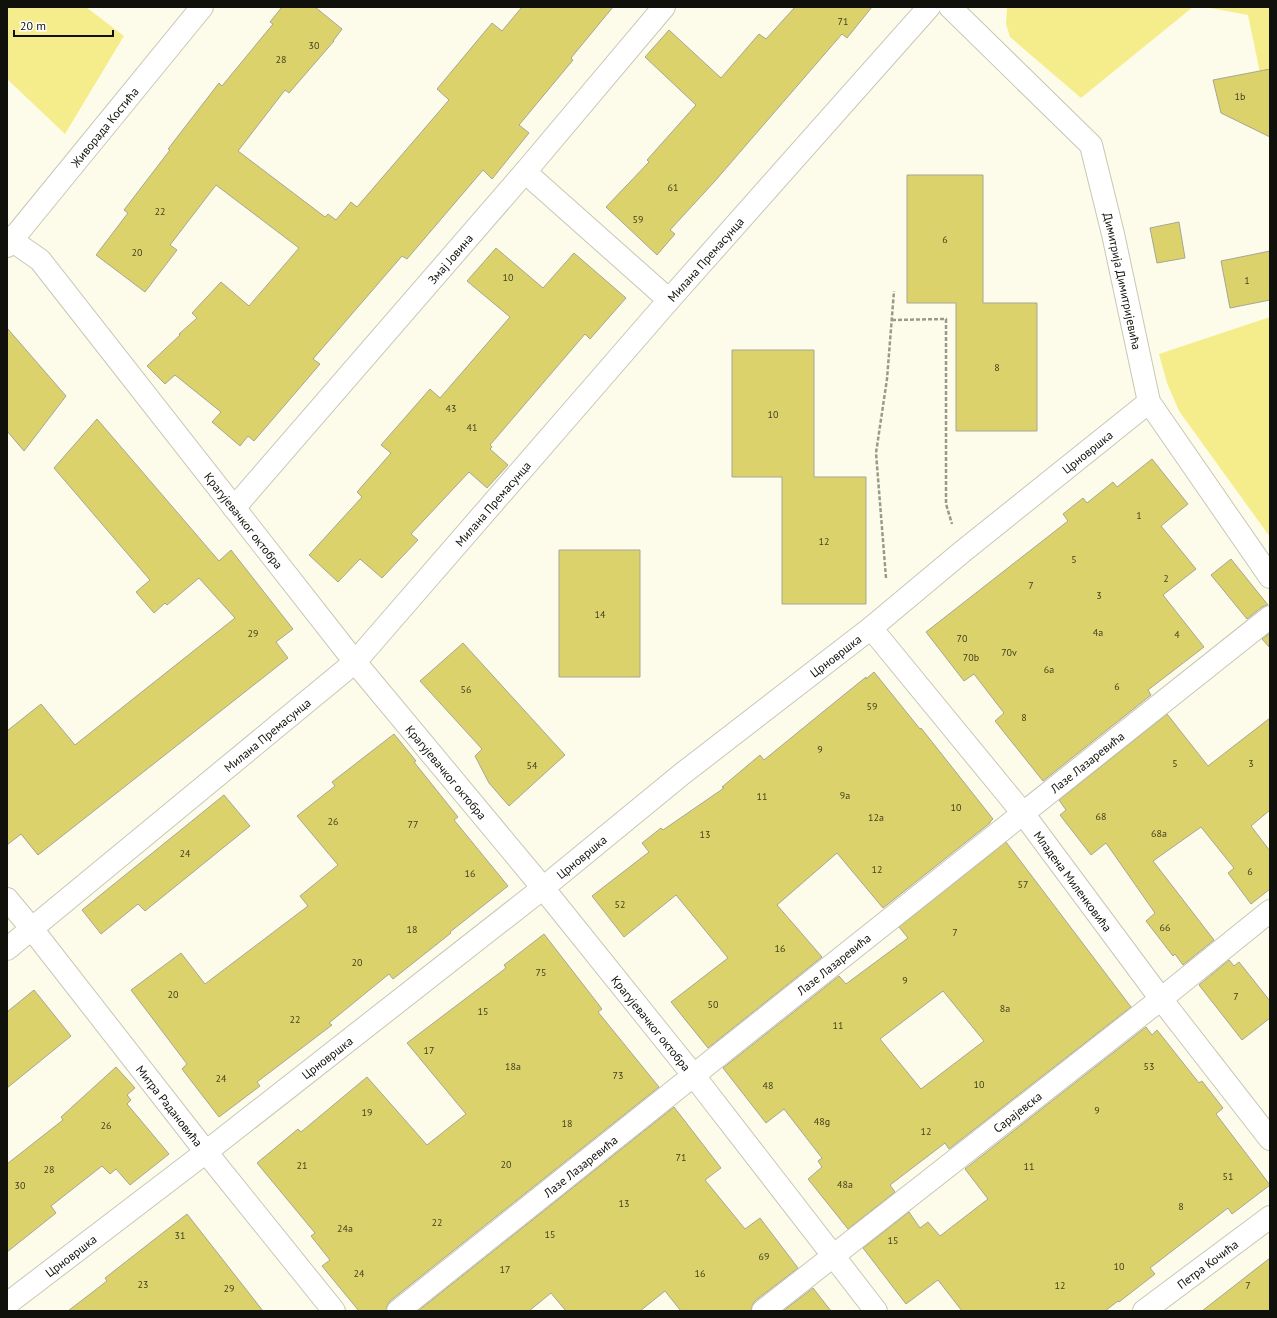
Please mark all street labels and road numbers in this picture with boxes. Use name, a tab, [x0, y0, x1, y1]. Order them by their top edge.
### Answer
street label: Живорада Костића	[67, 84, 141, 171]
street label: Димитрија Димитријевића	[1100, 211, 1145, 351]
street label: Милана Премасунца	[664, 214, 747, 304]
street label: Змај Јовина	[424, 230, 476, 287]
street label: Црновршка	[1059, 427, 1115, 477]
street label: Милана Премасунца	[452, 458, 534, 549]
street label: Крагујевачког октобра	[202, 469, 286, 572]
street label: Црновршка	[807, 631, 864, 680]
street label: Милана Премасунца	[221, 694, 313, 775]
street label: Крагујевачког октобра	[403, 722, 490, 822]
street label: Лазе Лазаревића	[1046, 728, 1127, 796]
street label: Младена Миленковића	[1031, 828, 1116, 934]
street label: Црновршка	[553, 832, 610, 882]
street label: Лазе Лазаревића	[793, 930, 874, 998]
street label: Крагујевачког октобра	[608, 972, 694, 1074]
street label: Црновршка	[298, 1033, 355, 1082]
street label: Митра Радановића	[133, 1062, 206, 1149]
street label: Сарајевска	[990, 1088, 1045, 1135]
street label: Лазе Лазаревића	[540, 1132, 620, 1201]
street label: Црновршка	[42, 1231, 99, 1280]
street label: Петра Кочића	[1174, 1236, 1241, 1291]

